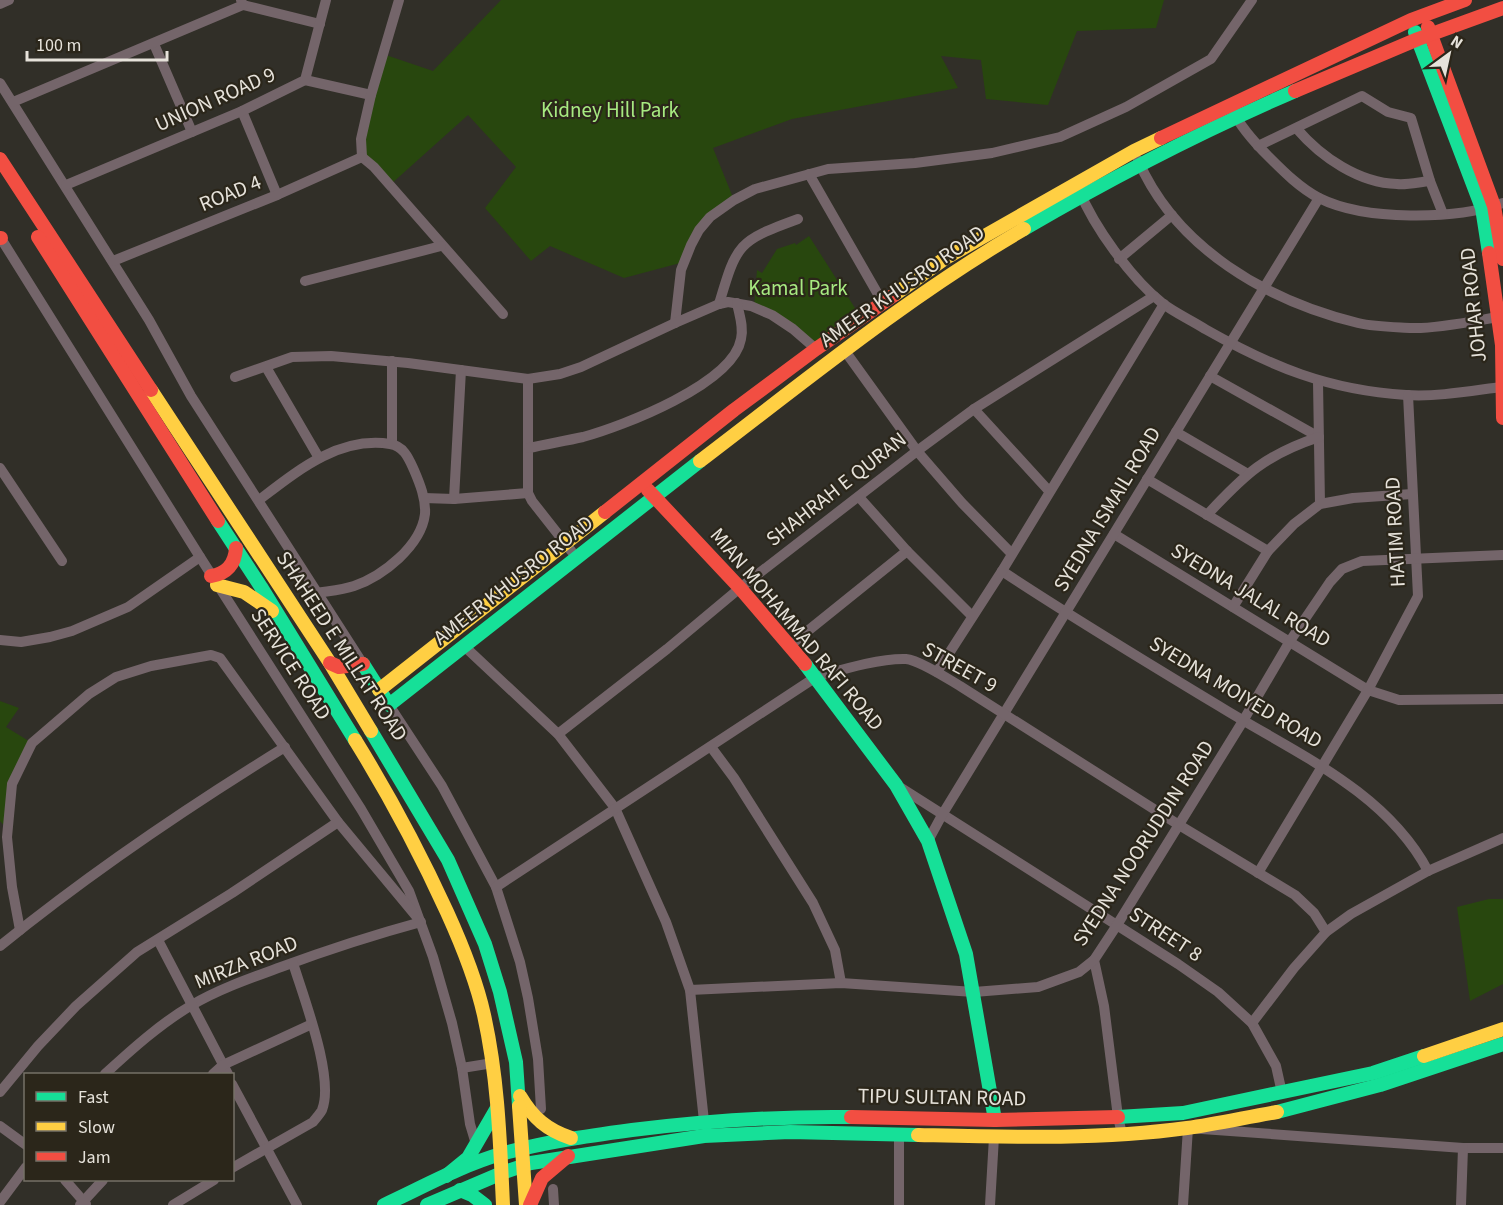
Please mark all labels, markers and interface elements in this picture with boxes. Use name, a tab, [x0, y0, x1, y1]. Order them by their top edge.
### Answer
scale bar	[27, 24, 166, 62]
north arrow	[1419, 24, 1479, 84]
text: N	[1446, 30, 1467, 54]
text: 100 m	[36, 33, 81, 58]
street label: UNION ROAD 9	[150, 59, 280, 139]
park label: Kidney Hill Park	[541, 95, 680, 125]
street label: ROAD 4	[194, 167, 266, 219]
street label: AMEER KHUSRO ROAD	[813, 218, 991, 354]
street label: JOHAR ROAD	[1452, 246, 1494, 364]
park label: Kamal Park	[748, 273, 848, 303]
street label: SYEDNA ISMAIL ROAD	[1046, 421, 1168, 597]
street label: SHAHRAH E QURAN	[759, 425, 913, 553]
street label: HATIM ROAD	[1377, 476, 1413, 588]
street label: AMEER KHUSRO ROAD	[427, 508, 599, 652]
street label: MIAN MOHAMMAD RAFI ROAD	[703, 521, 891, 737]
street label: SYEDNA JALAL ROAD	[1165, 535, 1337, 655]
street label: SHAHEED E MILLAT ROAD	[269, 545, 415, 747]
street label: SERVICE ROAD	[244, 602, 338, 726]
street label: SYEDNA MOIYED ROAD	[1144, 628, 1328, 756]
street label: STREET 9	[917, 634, 1003, 700]
street label: SYEDNA NOORUDDIN ROAD	[1065, 734, 1221, 952]
street label: STREET 8	[1123, 899, 1209, 969]
street label: MIRZA ROAD	[190, 928, 302, 996]
legend	[24, 1073, 234, 1181]
street label: TIPU SULTAN ROAD	[858, 1081, 1026, 1113]
text: Fast	[78, 1085, 109, 1110]
text: Slow	[78, 1115, 115, 1140]
text: Jam	[78, 1145, 111, 1170]

